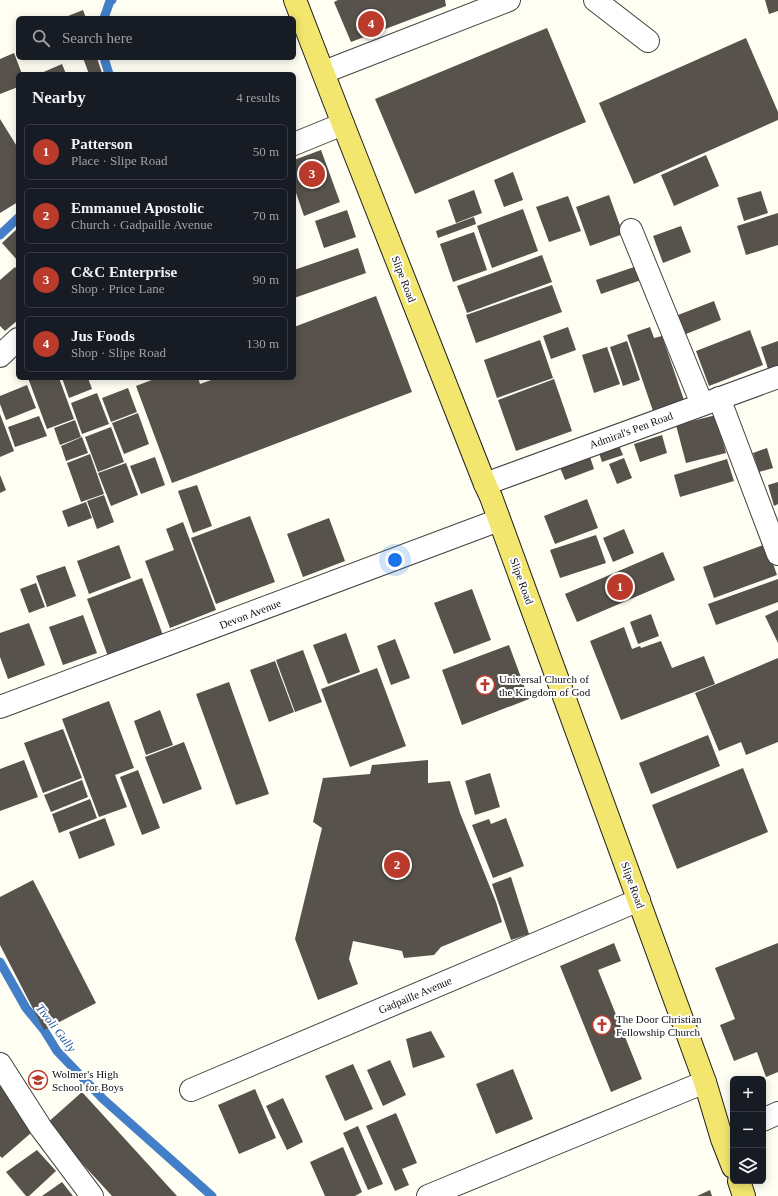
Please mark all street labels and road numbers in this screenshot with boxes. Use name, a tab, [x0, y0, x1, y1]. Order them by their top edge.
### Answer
street label: Slipe Road	[390, 254, 418, 304]
street label: Admiral's Pen Road	[588, 409, 675, 451]
street label: Slipe Road	[508, 556, 536, 606]
street label: Devon Avenue	[218, 597, 283, 631]
street label: Slipe Road	[619, 860, 647, 910]
street label: Gadpaille Avenue	[377, 974, 453, 1016]

